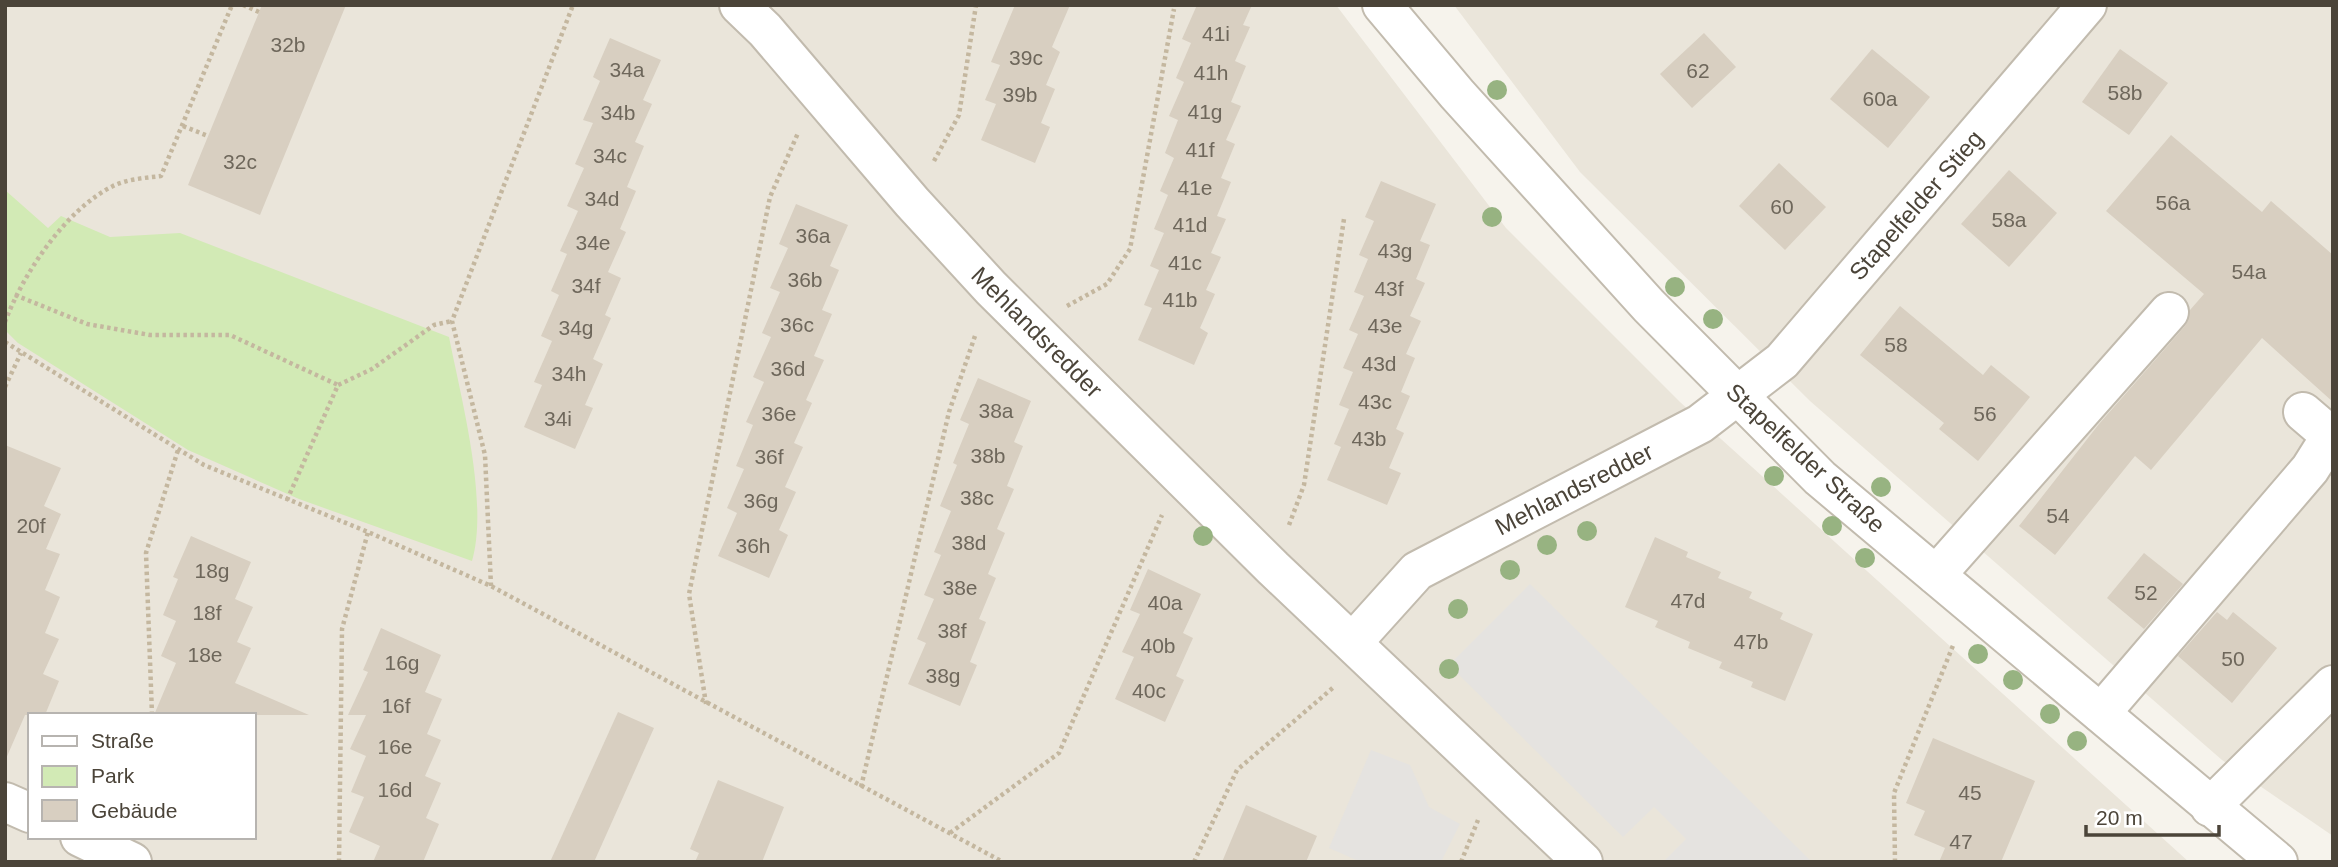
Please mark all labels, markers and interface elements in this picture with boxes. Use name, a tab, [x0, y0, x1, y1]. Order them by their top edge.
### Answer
house number: 41i	[1202, 22, 1230, 45]
house number: 32b	[270, 33, 306, 56]
house number: 39c	[1009, 46, 1043, 69]
house number: 34a	[609, 58, 645, 81]
house number: 62	[1686, 59, 1710, 82]
house number: 41h	[1193, 61, 1229, 84]
house number: 58b	[2107, 81, 2143, 104]
house number: 39b	[1002, 83, 1038, 106]
house number: 60a	[1862, 87, 1898, 110]
house number: 41g	[1187, 100, 1223, 123]
house number: 34b	[600, 101, 636, 124]
street label: Stapelfelder Stieg	[1844, 125, 1988, 285]
house number: 41f	[1185, 138, 1215, 161]
house number: 34c	[593, 144, 627, 167]
house number: 32c	[223, 150, 257, 173]
house number: 41e	[1177, 176, 1213, 199]
house number: 34d	[584, 187, 620, 210]
house number: 56a	[2155, 191, 2191, 214]
house number: 60	[1770, 195, 1794, 218]
house number: 58a	[1991, 208, 2027, 231]
house number: 41d	[1172, 213, 1208, 236]
house number: 36a	[795, 224, 831, 247]
house number: 34e	[575, 231, 611, 254]
house number: 43g	[1377, 239, 1413, 262]
house number: 41c	[1168, 251, 1202, 274]
house number: 54a	[2231, 260, 2267, 283]
street label: Mehlandsredder	[966, 261, 1108, 403]
house number: 36b	[787, 268, 823, 291]
house number: 34f	[571, 274, 601, 297]
house number: 43f	[1374, 277, 1404, 300]
house number: 41b	[1162, 288, 1198, 311]
house number: 36c	[780, 313, 814, 336]
house number: 43e	[1367, 314, 1403, 337]
house number: 34g	[558, 316, 594, 339]
house number: 58	[1884, 333, 1908, 356]
house number: 43d	[1361, 352, 1397, 375]
house number: 36d	[770, 357, 806, 380]
house number: 34h	[551, 362, 587, 385]
street label: Stapelfelder Straße	[1721, 378, 1891, 538]
house number: 43c	[1358, 390, 1392, 413]
house number: 38a	[978, 399, 1014, 422]
house number: 36e	[761, 402, 797, 425]
house number: 56	[1973, 402, 1997, 425]
house number: 34i	[544, 407, 572, 430]
house number: 43b	[1351, 427, 1387, 450]
street label: Mehlandsredder	[1491, 438, 1657, 540]
house number: 38b	[970, 444, 1006, 467]
house number: 36f	[754, 445, 784, 468]
house number: 38c	[960, 486, 994, 509]
house number: 36g	[743, 489, 779, 512]
house number: 54	[2046, 504, 2070, 527]
house number: 20f	[16, 514, 46, 537]
house number: 38d	[951, 531, 987, 554]
house number: 36h	[735, 534, 771, 557]
house number: 18g	[194, 559, 230, 582]
house number: 38e	[942, 576, 978, 599]
house number: 52	[2134, 581, 2158, 604]
house number: 47d	[1670, 589, 1706, 612]
house number: 40a	[1147, 591, 1183, 614]
house number: 18f	[192, 601, 222, 624]
house number: 38f	[937, 619, 967, 642]
house number: 47b	[1733, 630, 1769, 653]
house number: 40b	[1140, 634, 1176, 657]
house number: 18e	[187, 643, 223, 666]
house number: 50	[2221, 647, 2245, 670]
house number: 16g	[384, 651, 420, 674]
house number: 38g	[925, 664, 961, 687]
house number: 40c	[1132, 679, 1166, 702]
house number: 16f	[381, 694, 411, 717]
legend	[28, 713, 256, 839]
text: Straße	[91, 729, 154, 752]
house number: 16e	[377, 735, 413, 758]
text: Park	[91, 764, 135, 787]
house number: 16d	[377, 778, 413, 801]
house number: 45	[1958, 781, 1982, 804]
scale bar	[2086, 794, 2219, 838]
text: Gebäude	[91, 799, 177, 822]
text: 20 m	[2096, 806, 2143, 829]
house number: 47	[1949, 830, 1973, 853]

